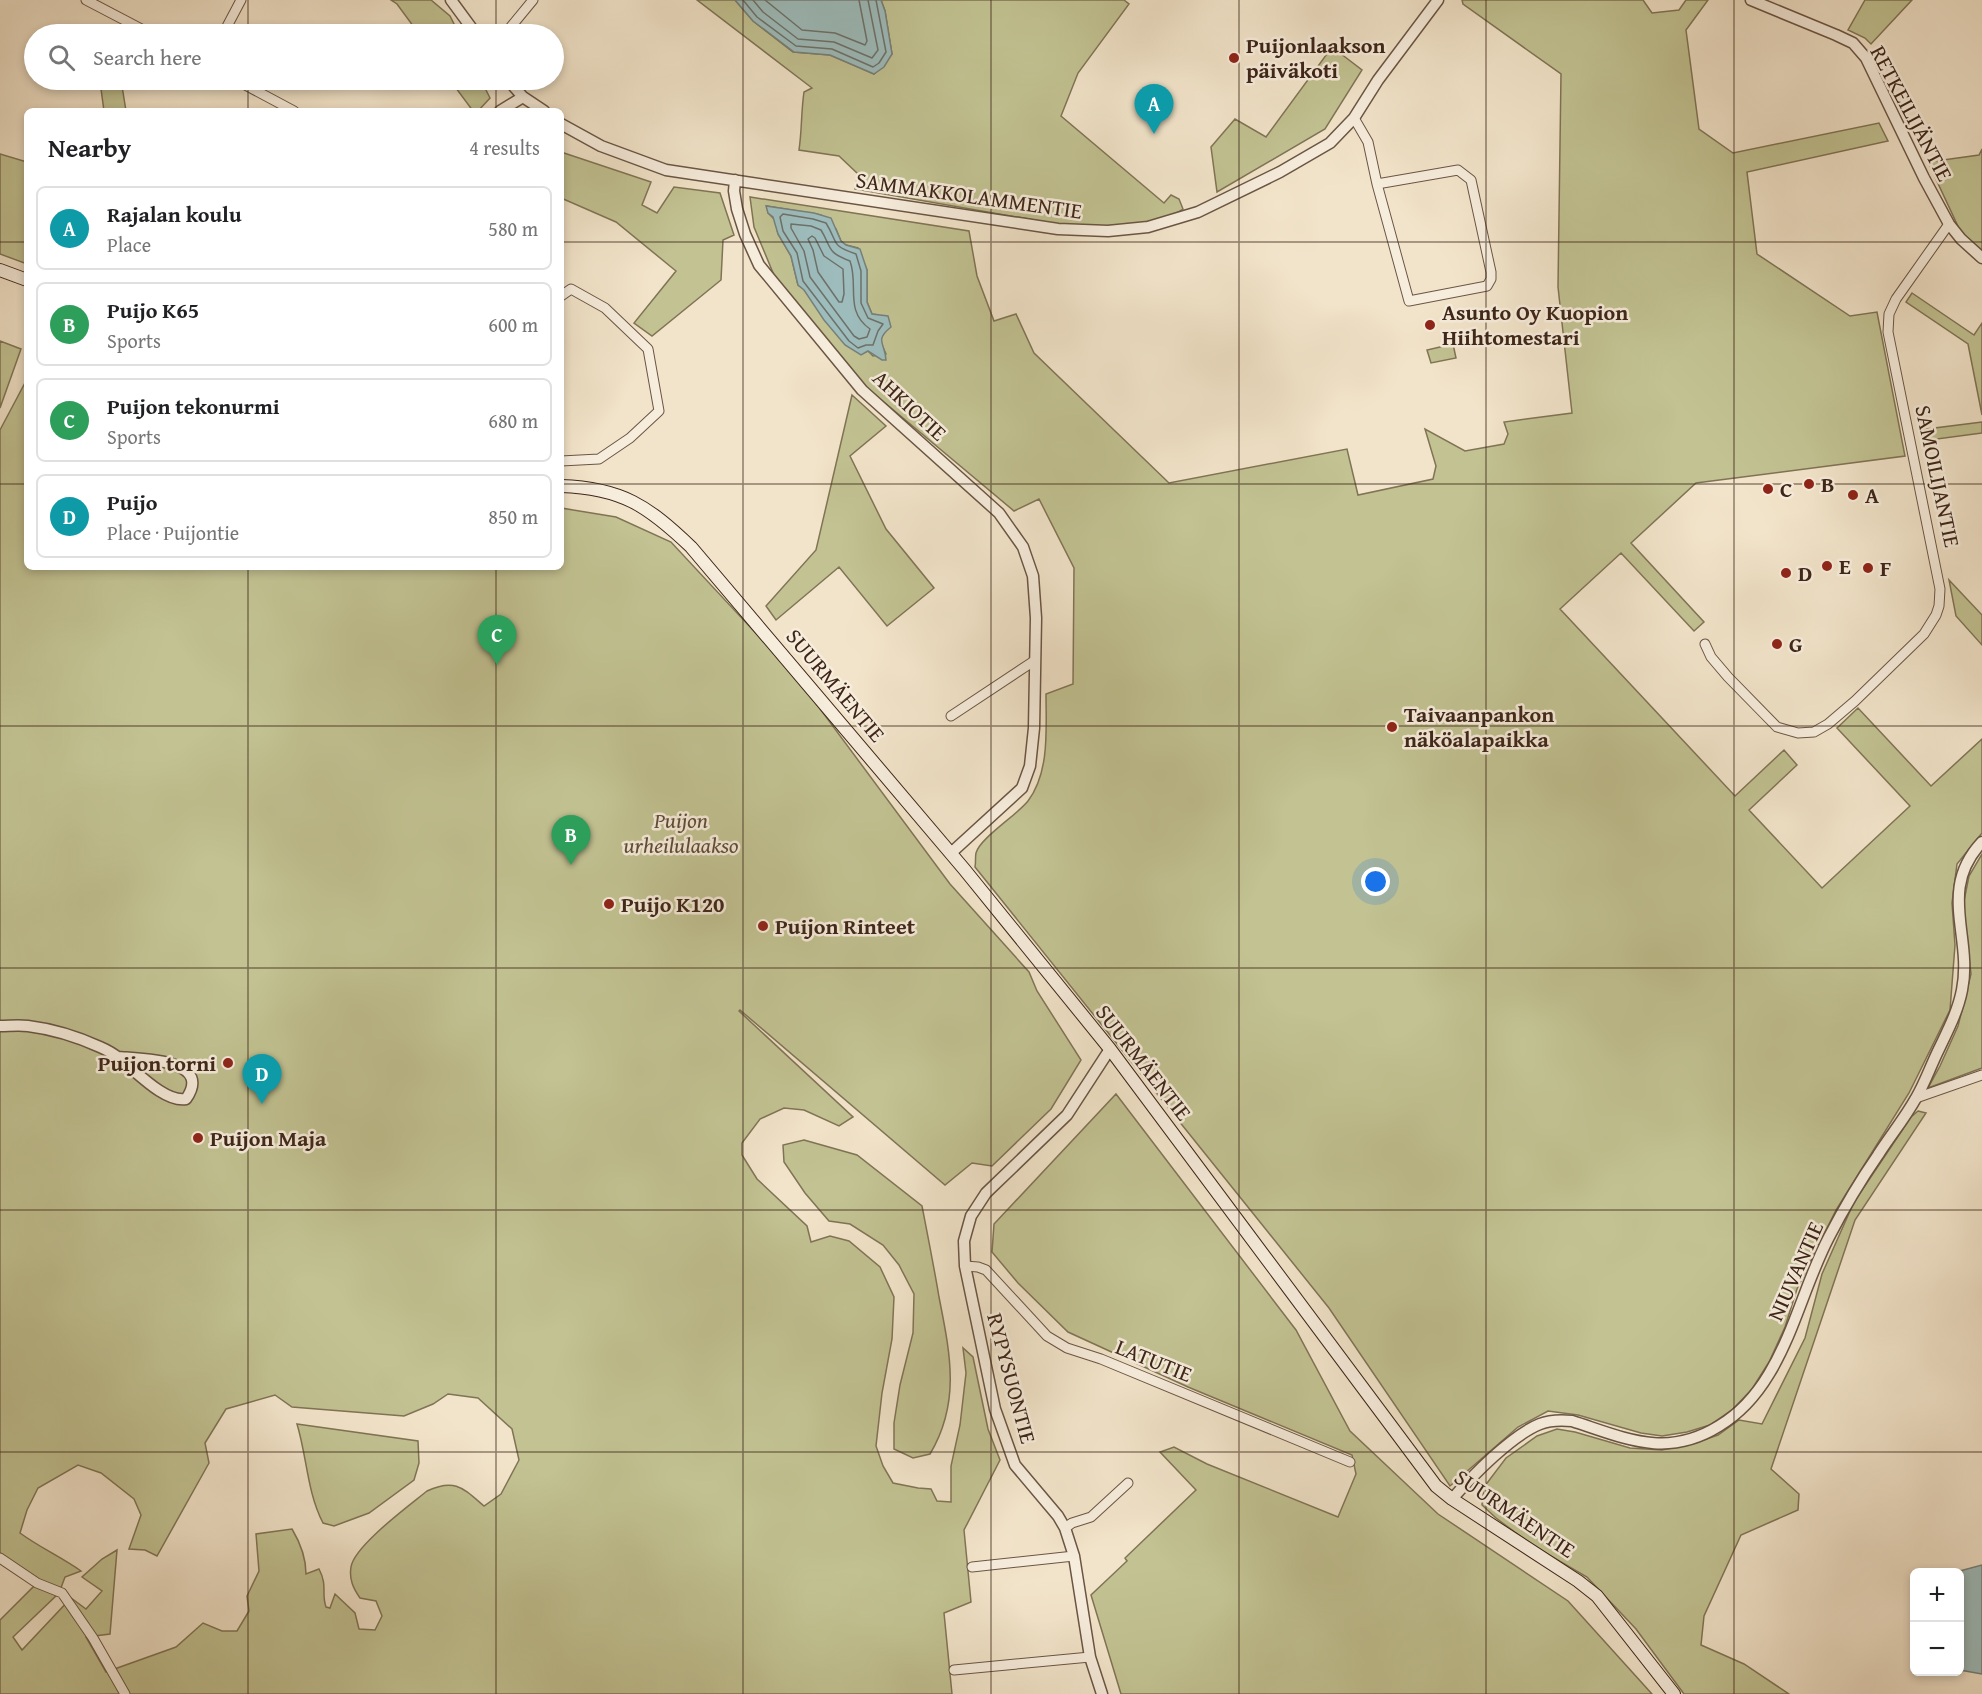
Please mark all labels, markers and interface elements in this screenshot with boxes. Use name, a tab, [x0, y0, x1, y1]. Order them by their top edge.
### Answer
search box	[24, 24, 564, 90]
place label: Puijonlaakson päiväkoti	[1246, 29, 1386, 86]
street label: RETKEILIJÄNTIE	[1863, 40, 1961, 186]
icon: search	[45, 41, 78, 74]
text: Search here	[93, 41, 202, 73]
marker: Puijonlaakson päiväkoti	[1227, 51, 1241, 65]
pin: A	[1134, 84, 1174, 134]
text: Nearby	[48, 128, 131, 167]
text: 4 results	[469, 133, 540, 162]
street label: SAMMAKKOLAMMENTIE	[854, 163, 1084, 227]
text: Rajalan koulu	[107, 198, 242, 230]
text: A	[63, 214, 76, 243]
text: 580 m	[488, 214, 538, 243]
text: Place	[107, 230, 151, 259]
text: Puijo K65	[107, 294, 199, 326]
place label: Asunto Oy Kuopion Hiihtomestari	[1442, 296, 1628, 353]
text: B	[63, 310, 76, 339]
text: 600 m	[488, 310, 538, 339]
marker: Asunto Oy Kuopion Hiihtomestari	[1423, 318, 1437, 332]
text: Sports	[107, 326, 161, 355]
street label: AHKIOTIE	[866, 362, 954, 448]
text: Puijon tekonurmi	[107, 390, 280, 422]
street label: SAMOILIJANTIE	[1907, 402, 1969, 550]
text: C	[64, 406, 75, 435]
text: 680 m	[488, 406, 538, 435]
text: Sports	[107, 422, 161, 451]
place label: B	[1821, 468, 1835, 500]
place label: C	[1780, 473, 1792, 505]
marker: B	[1802, 477, 1816, 491]
place label: A	[1865, 479, 1879, 511]
marker: C	[1761, 482, 1775, 496]
text: Puijo	[107, 486, 158, 518]
marker: A	[1846, 488, 1860, 502]
text: D	[63, 502, 76, 531]
text: 850 m	[488, 502, 538, 531]
text: Place · Puijontie	[107, 518, 239, 547]
place label: E	[1839, 550, 1851, 582]
place label: F	[1880, 552, 1891, 584]
place label: D	[1798, 557, 1812, 589]
marker: E	[1820, 559, 1834, 573]
marker: F	[1861, 561, 1875, 575]
marker: D	[1779, 566, 1793, 580]
pin: C	[478, 616, 516, 665]
street label: SUURMÄENTIE	[779, 621, 893, 749]
place label: G	[1789, 628, 1802, 660]
marker: G	[1770, 637, 1784, 651]
place label: Taivaanpankon näköalapaikka	[1404, 698, 1554, 755]
marker: Taivaanpankon näköalapaikka	[1385, 720, 1399, 734]
park label: Puijon urheilulaakso	[624, 804, 738, 861]
pin: B	[552, 816, 590, 865]
your location	[1361, 867, 1390, 896]
place label: Puijo K120	[621, 888, 724, 920]
marker: Puijo K120	[602, 897, 616, 911]
place label: Puijon Rinteet	[775, 910, 916, 942]
marker: Puijon Rinteet	[756, 919, 770, 933]
street label: SUURMÄENTIE	[1088, 997, 1200, 1127]
place label: Puijon torni	[98, 1047, 216, 1079]
pin: D	[242, 1054, 282, 1104]
marker: Puijon torni	[221, 1056, 235, 1070]
place label: Puijon Maja	[210, 1122, 327, 1154]
marker: Puijon Maja	[191, 1131, 205, 1145]
street label: NIUVANTIE	[1759, 1216, 1831, 1326]
street label: RYPYSUONTIE	[979, 1309, 1045, 1447]
street label: LATUTIE	[1111, 1330, 1197, 1390]
street label: SUURMÄENTIE	[1448, 1461, 1582, 1565]
map controls	[1910, 1568, 1964, 1676]
button: +	[1910, 1568, 1964, 1622]
button: −	[1910, 1622, 1964, 1676]

